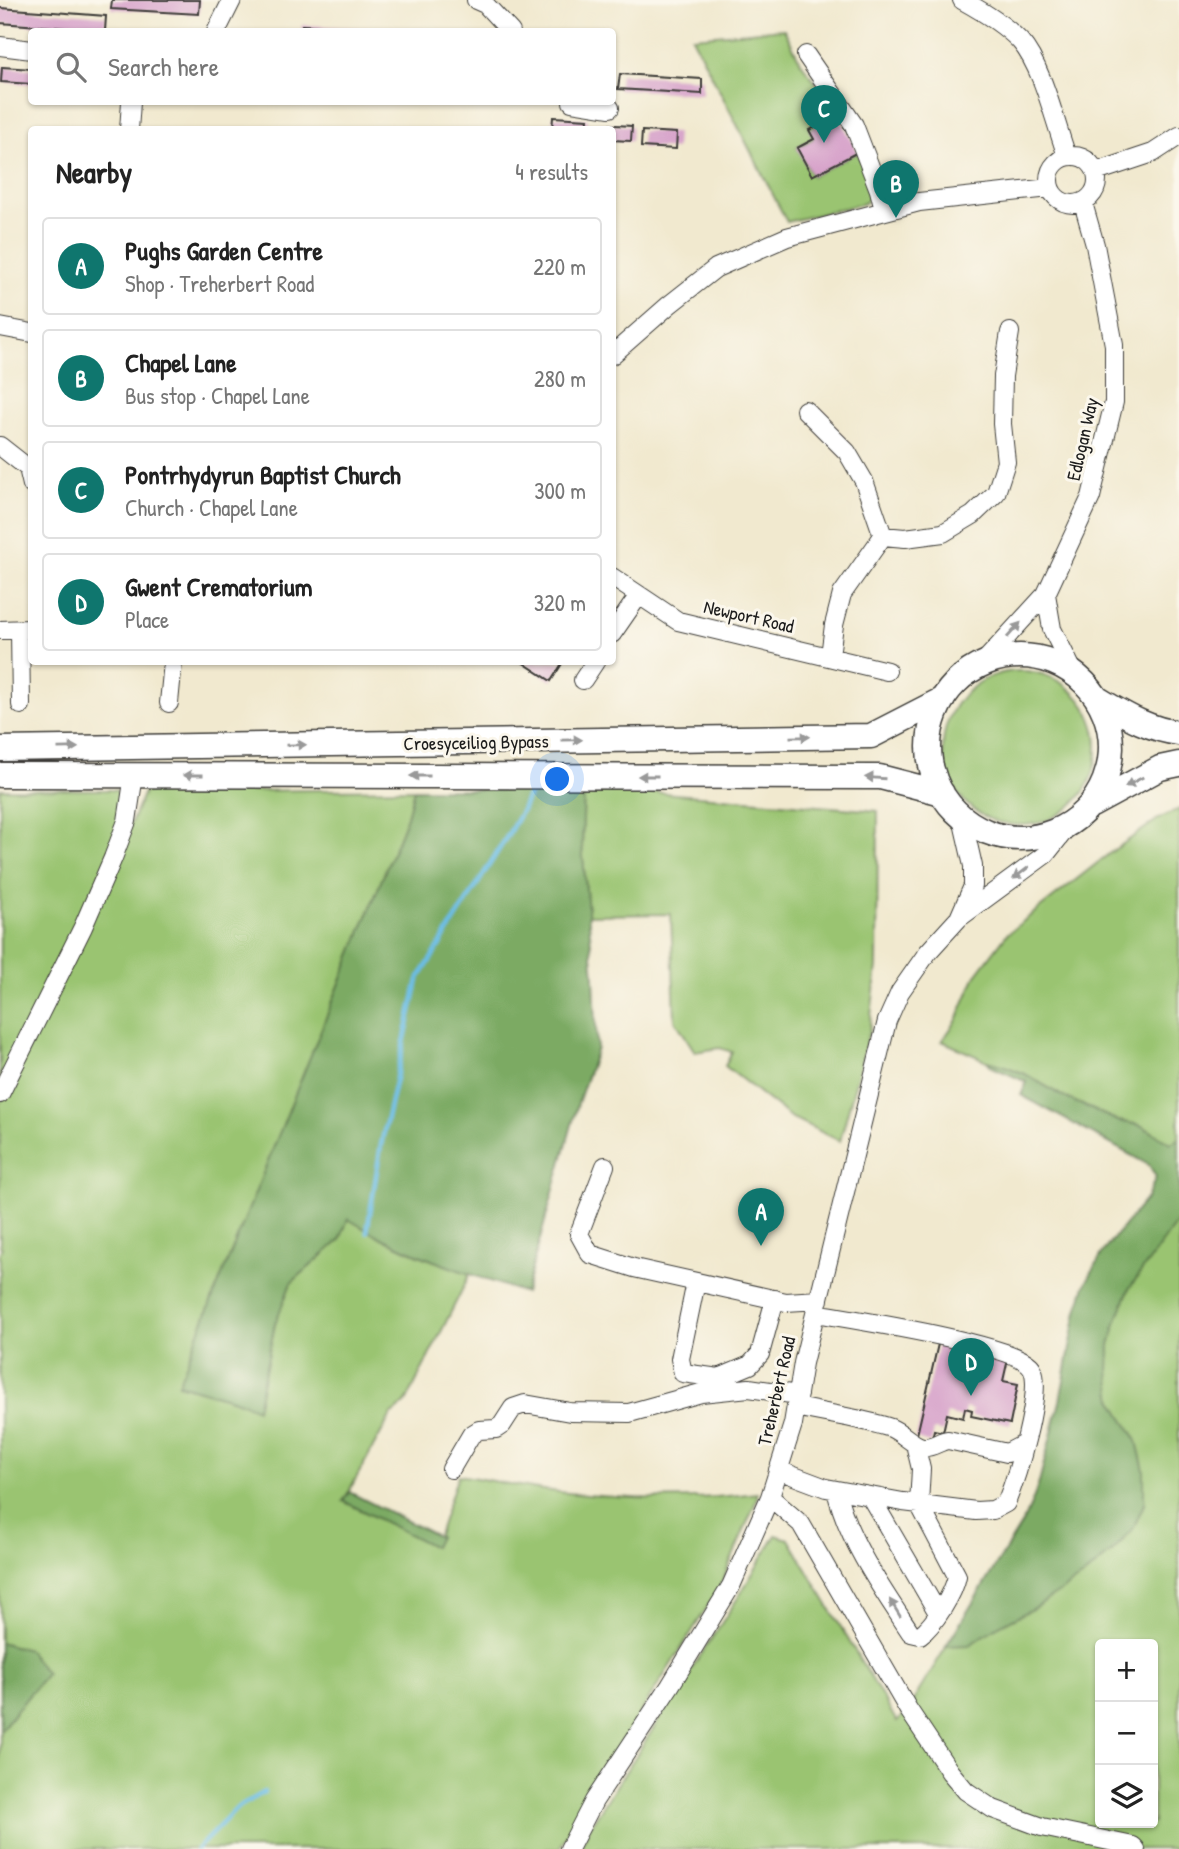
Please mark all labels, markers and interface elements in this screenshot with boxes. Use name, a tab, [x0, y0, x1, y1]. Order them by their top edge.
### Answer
search box	[28, 28, 616, 105]
icon: search	[52, 48, 90, 86]
text: Search here	[108, 49, 219, 84]
pin: C	[801, 85, 847, 143]
text: Nearby	[56, 152, 132, 192]
text: 4 results	[515, 156, 588, 187]
pin: B	[873, 160, 919, 218]
text: Pughs Garden Centre	[125, 233, 323, 268]
text: A	[75, 251, 87, 282]
text: 220 m	[533, 251, 586, 282]
text: Shop · Treherbert Road	[125, 268, 314, 299]
text: Chapel Lane	[125, 345, 237, 380]
text: B	[75, 363, 87, 394]
text: 280 m	[534, 363, 586, 394]
text: Bus stop · Chapel Lane	[125, 380, 310, 411]
street label: Edlogan Way	[1060, 395, 1104, 483]
text: Pontrhydyrun Baptist Church	[125, 457, 401, 492]
text: C	[75, 475, 87, 506]
text: 300 m	[534, 475, 586, 506]
text: Church · Chapel Lane	[125, 492, 298, 523]
text: Gwent Crematorium	[125, 569, 312, 604]
text: D	[76, 587, 86, 618]
text: 320 m	[534, 587, 586, 618]
street label: Newport Road	[701, 593, 797, 639]
text: Place	[125, 604, 169, 635]
one-way arrow	[1006, 621, 1021, 638]
street label: Croesyceiliog Bypass	[403, 728, 549, 756]
one-way arrow	[789, 731, 811, 743]
one-way arrow	[561, 734, 583, 746]
one-way arrow	[285, 739, 307, 750]
one-way arrow	[57, 742, 79, 754]
your location	[540, 762, 574, 796]
one-way arrow	[182, 769, 204, 781]
one-way arrow	[409, 770, 431, 782]
one-way arrow	[637, 770, 659, 782]
one-way arrow	[864, 772, 886, 783]
one-way arrow	[1124, 776, 1144, 788]
one-way arrow	[1012, 865, 1030, 880]
pin: A	[738, 1188, 784, 1246]
street label: Treherbert Road	[751, 1333, 801, 1448]
pin: D	[948, 1338, 994, 1396]
one-way arrow	[888, 1598, 901, 1617]
map controls	[1095, 1639, 1158, 1828]
button: +	[1095, 1639, 1158, 1702]
button: −	[1095, 1702, 1158, 1765]
button: layers	[1095, 1765, 1158, 1828]

